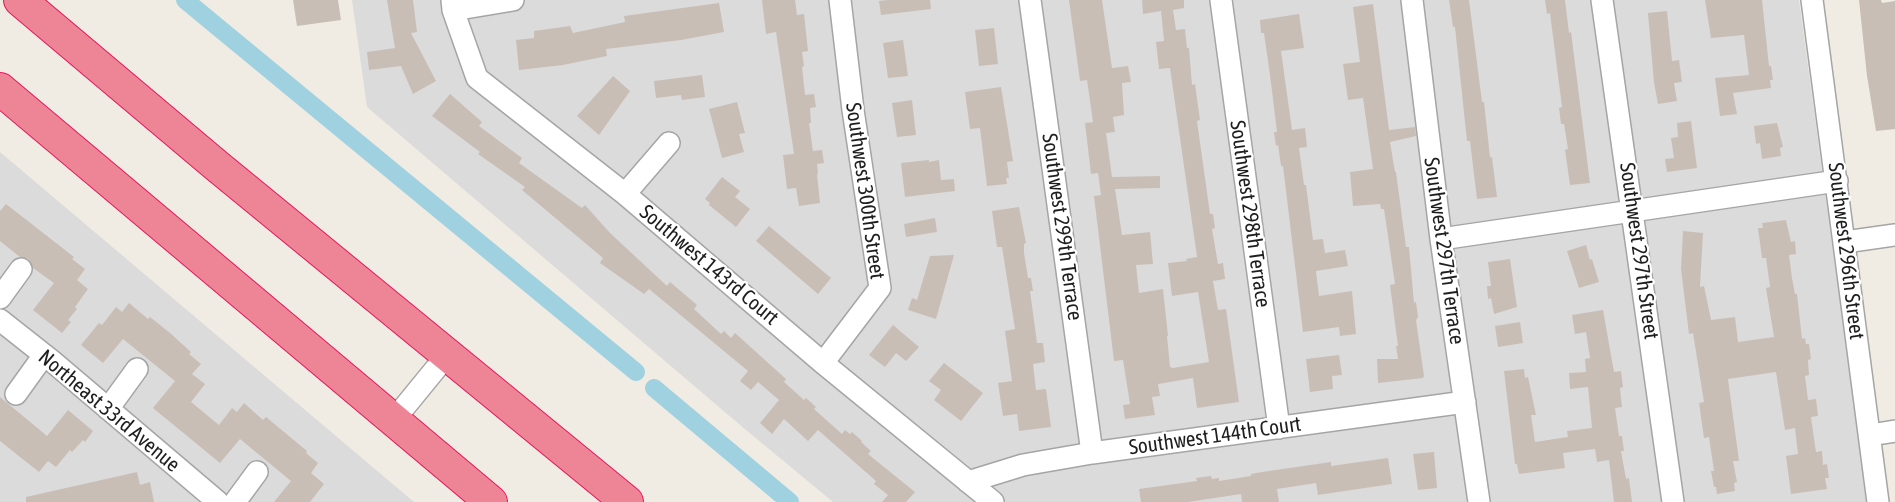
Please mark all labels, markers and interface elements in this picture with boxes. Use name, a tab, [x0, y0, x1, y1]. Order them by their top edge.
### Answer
street label: Southwest 300th Street	[840, 101, 890, 281]
street label: Southwest 298th Terrace	[1224, 119, 1276, 309]
street label: Southwest 299th Terrace	[1036, 132, 1088, 322]
street label: Southwest 297th Terrace	[1418, 156, 1470, 346]
street label: Southwest 297th Street	[1614, 161, 1664, 341]
street label: Southwest 296th Street	[1823, 161, 1869, 341]
street label: Southwest 143rd Court	[634, 200, 784, 330]
street label: Northeast 33rd Avenue	[33, 344, 185, 478]
street label: Southwest 144th Court	[1127, 411, 1303, 461]

